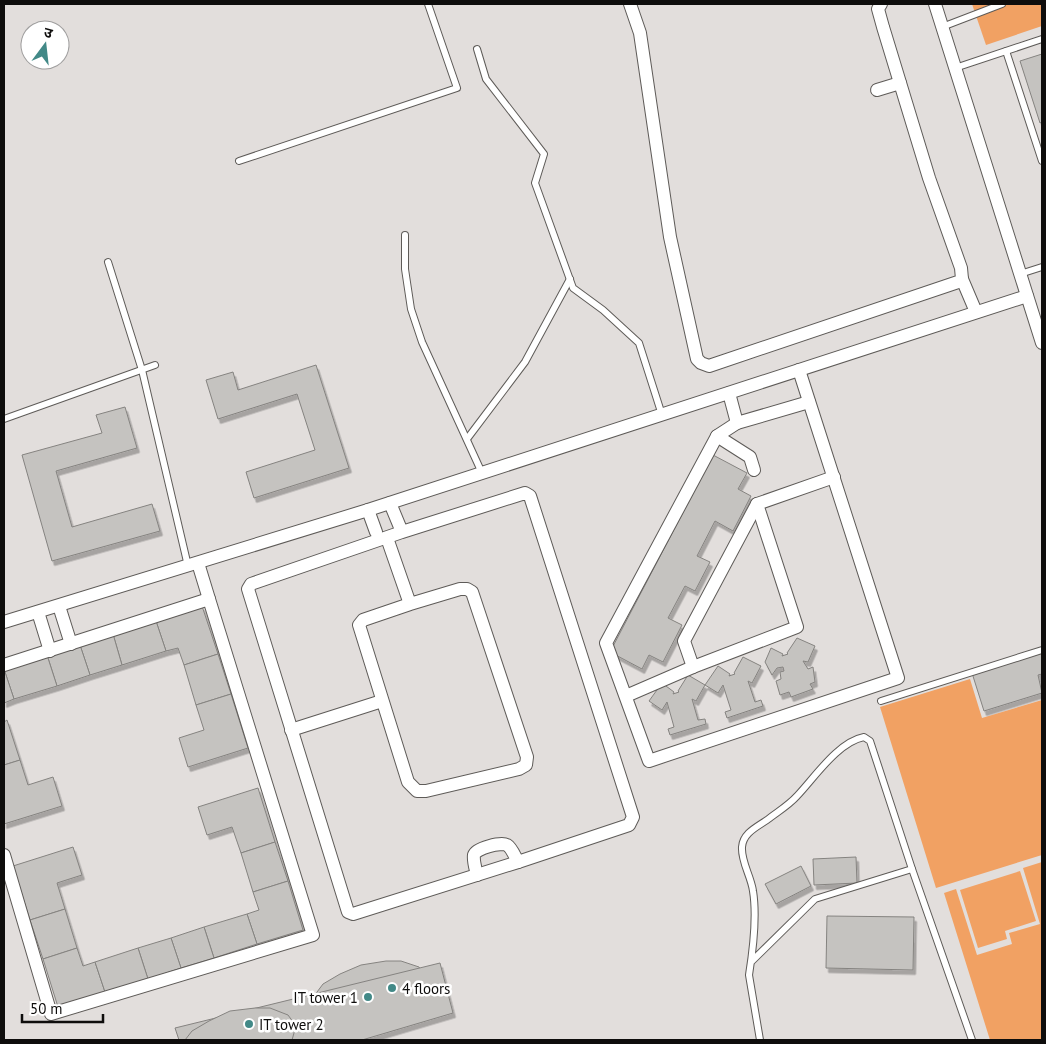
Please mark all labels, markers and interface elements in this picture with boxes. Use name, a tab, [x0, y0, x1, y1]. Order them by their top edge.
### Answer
north arrow	[20, 20, 70, 70]
text: उ	[42, 23, 55, 42]
place label: 4 floors	[402, 979, 450, 998]
marker: 4 floors	[386, 982, 398, 994]
place label: IT tower 1	[293, 988, 358, 1007]
marker: IT tower 1	[362, 991, 374, 1003]
scale bar	[22, 992, 104, 1024]
text: 50 m	[30, 999, 63, 1018]
place label: IT tower 2	[259, 1015, 324, 1034]
marker: IT tower 2	[243, 1018, 255, 1030]

